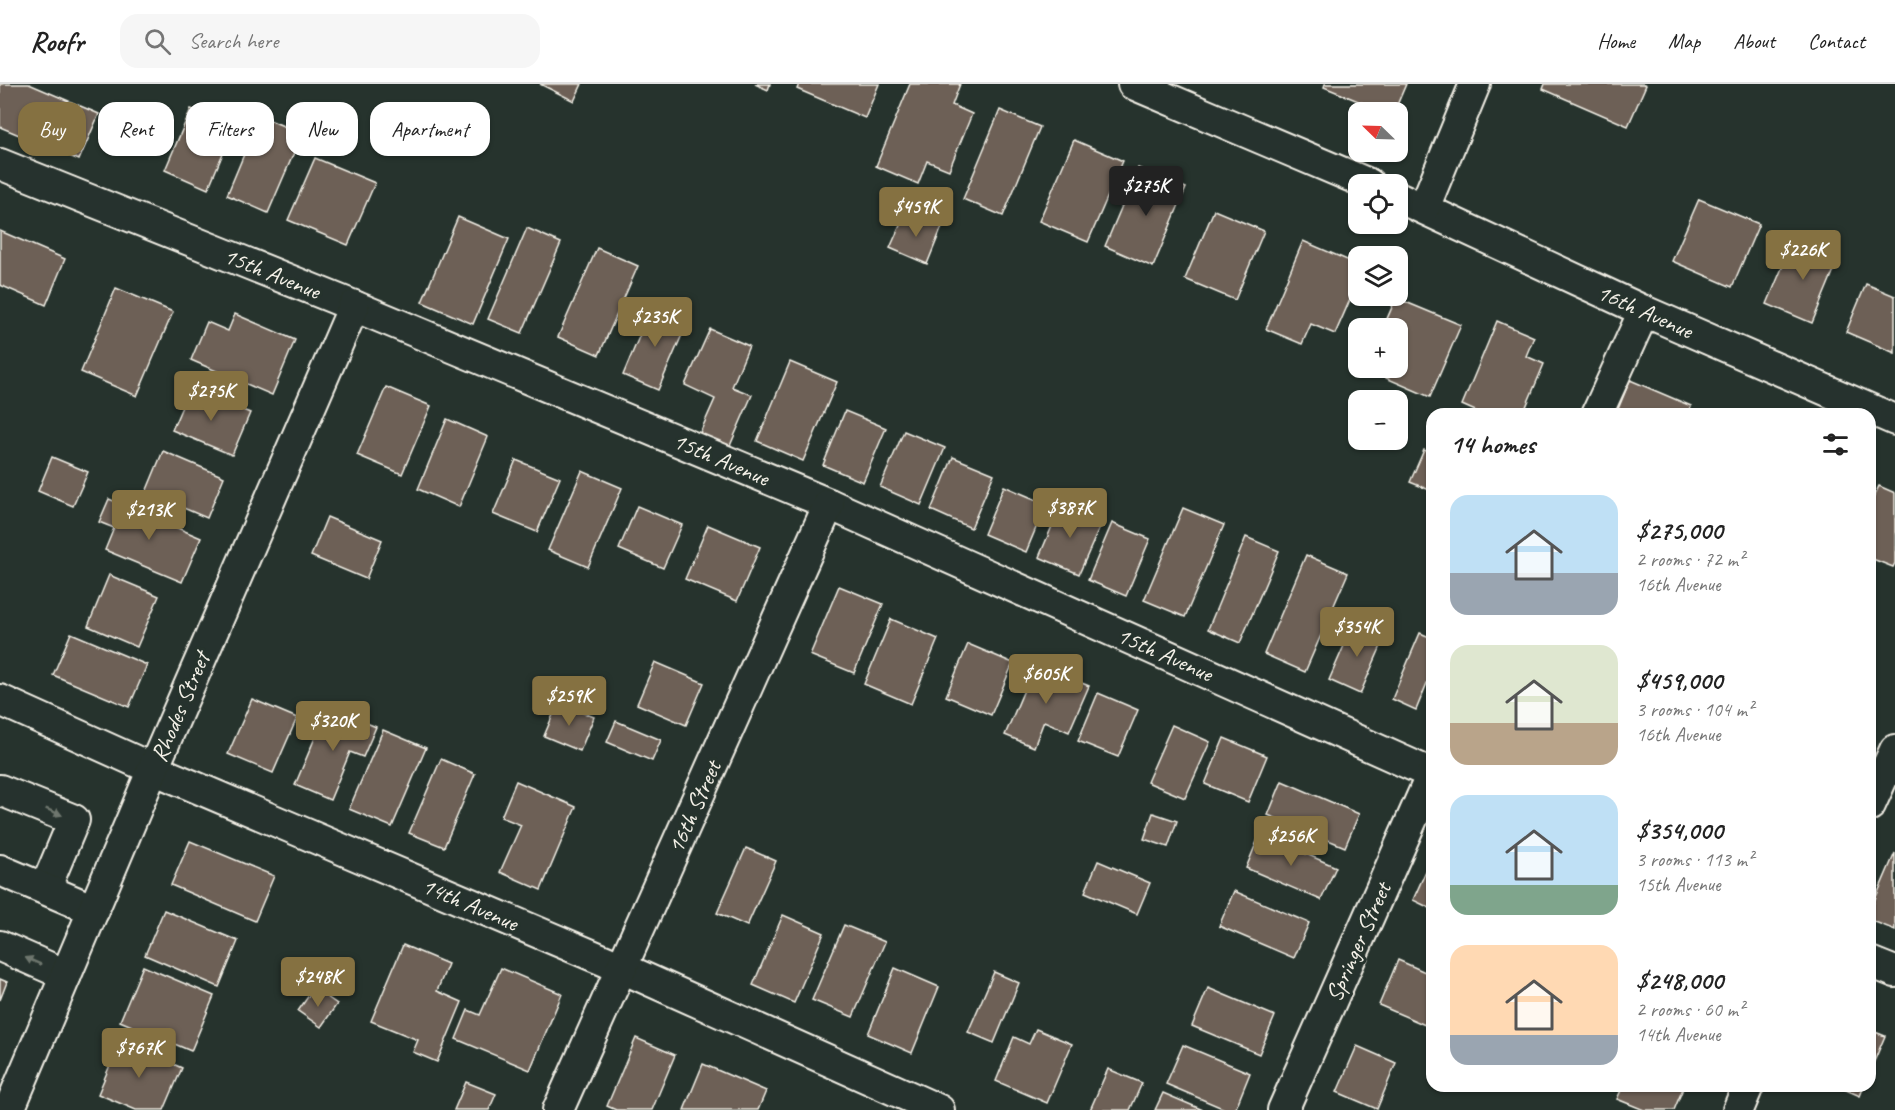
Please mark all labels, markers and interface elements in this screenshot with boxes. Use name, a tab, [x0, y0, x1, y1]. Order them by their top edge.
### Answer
search box	[120, 14, 540, 68]
text: Roofr	[30, 24, 84, 59]
icon: search	[141, 25, 174, 58]
text: Search here	[189, 27, 278, 55]
text: Home	[1597, 28, 1635, 54]
text: Map	[1668, 28, 1700, 54]
text: About	[1733, 28, 1775, 54]
text: Contact	[1808, 28, 1865, 54]
chip: Buy	[18, 102, 86, 156]
chip: Rent	[98, 102, 174, 156]
chip: Filters	[186, 102, 274, 156]
chip: New	[286, 102, 358, 156]
chip: Apartment	[370, 102, 490, 156]
north arrow	[1348, 102, 1408, 162]
map controls	[1348, 102, 1408, 450]
pin: $275K	[1104, 166, 1188, 217]
text: $275K	[1123, 173, 1169, 198]
button: locate	[1348, 174, 1408, 234]
pin: $459K	[874, 187, 958, 238]
text: $459K	[893, 194, 939, 219]
pin: $226K	[1761, 230, 1845, 281]
text: $226K	[1780, 237, 1826, 262]
street label: 15th Avenue	[219, 240, 327, 307]
button: layers	[1348, 246, 1408, 306]
street label: 16th Avenue	[1593, 277, 1699, 346]
pin: $235K	[613, 297, 697, 348]
text: $235K	[632, 304, 678, 329]
button: +	[1348, 318, 1408, 378]
pin: $275K	[169, 371, 253, 422]
text: $275K	[188, 378, 234, 403]
button: −	[1348, 390, 1408, 450]
street label: 15th Avenue	[668, 425, 776, 493]
text: 14 homes	[1450, 428, 1535, 461]
icon: filters	[1819, 428, 1852, 461]
pin: $387K	[1028, 488, 1112, 539]
pin: $213K	[107, 490, 191, 541]
text: $387K	[1047, 495, 1093, 520]
text: $213K	[126, 497, 172, 522]
text: $275,000	[1636, 514, 1723, 547]
icon: home	[1498, 519, 1570, 591]
text: 2 rooms · 72 m²	[1636, 547, 1744, 572]
text: 16th Avenue	[1636, 572, 1721, 597]
pin: $354K	[1315, 607, 1399, 658]
text: $354K	[1334, 614, 1380, 639]
street label: 15th Avenue	[1113, 620, 1219, 689]
street label: Rhodes Street	[144, 645, 218, 766]
pin: $605K	[1004, 654, 1088, 705]
text: $605K	[1023, 661, 1069, 686]
text: $459,000	[1636, 664, 1722, 697]
icon: home	[1498, 669, 1570, 741]
pin: $259K	[527, 676, 611, 727]
text: $259K	[546, 683, 592, 708]
text: 3 rooms · 104 m²	[1636, 697, 1753, 722]
pin: $320K	[291, 701, 375, 752]
text: $320K	[310, 708, 356, 733]
text: 16th Avenue	[1636, 722, 1721, 747]
street label: 16th Street	[660, 754, 728, 858]
one-way arrow	[46, 807, 64, 817]
text: $354,000	[1636, 814, 1723, 847]
pin: $256K	[1249, 816, 1333, 867]
icon: home	[1498, 819, 1570, 891]
text: $256K	[1268, 823, 1314, 848]
text: 3 rooms · 113 m²	[1636, 847, 1753, 872]
street label: 14th Avenue	[417, 870, 525, 938]
text: 15th Avenue	[1636, 872, 1721, 897]
street label: Springer Street	[1318, 876, 1398, 1006]
one-way arrow	[25, 956, 42, 965]
pin: $248K	[276, 957, 360, 1008]
text: $248K	[295, 964, 341, 989]
text: $248,000	[1636, 964, 1723, 997]
icon: home	[1498, 969, 1570, 1041]
text: 2 rooms · 60 m²	[1636, 997, 1744, 1022]
text: 14th Avenue	[1636, 1022, 1721, 1047]
pin: $767K	[97, 1028, 181, 1079]
text: $767K	[116, 1035, 162, 1060]

